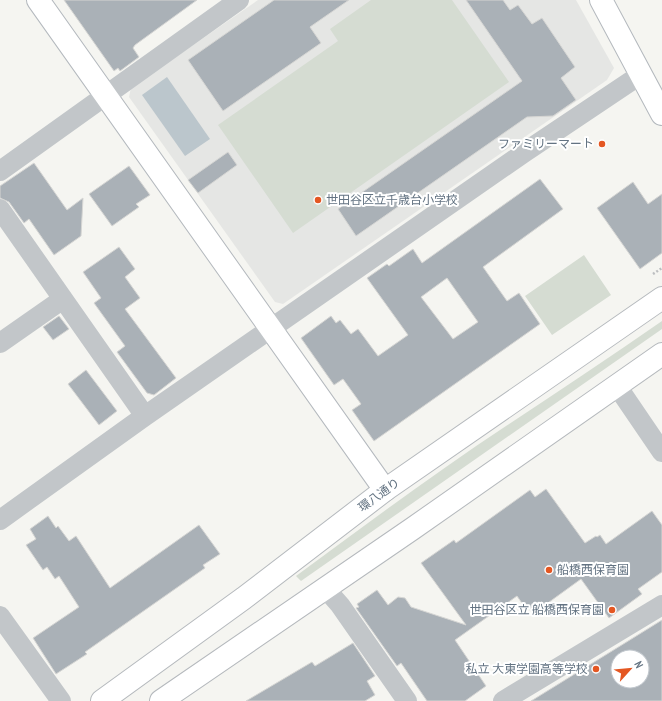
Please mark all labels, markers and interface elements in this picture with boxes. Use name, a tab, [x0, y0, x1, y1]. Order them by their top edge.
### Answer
place label: ファミリーマート	[498, 136, 594, 151]
marker: ファミリーマート	[597, 139, 607, 149]
place label: 世田谷区立千歳台小学校	[326, 192, 458, 207]
marker: 世田谷区立千歳台小学校	[313, 195, 323, 205]
street label: 環八通り	[355, 474, 403, 515]
place label: 船橋西保育園	[557, 562, 629, 577]
marker: 船橋西保育園	[544, 565, 554, 575]
place label: 世田谷区立 船橋西保育園	[469, 602, 604, 617]
marker: 世田谷区立 船橋西保育園	[607, 605, 617, 615]
north arrow	[610, 649, 650, 689]
text: N	[631, 659, 647, 670]
place label: 私立 大東学園高等学校	[465, 661, 588, 676]
marker: 私立 大東学園高等学校	[591, 664, 601, 674]

